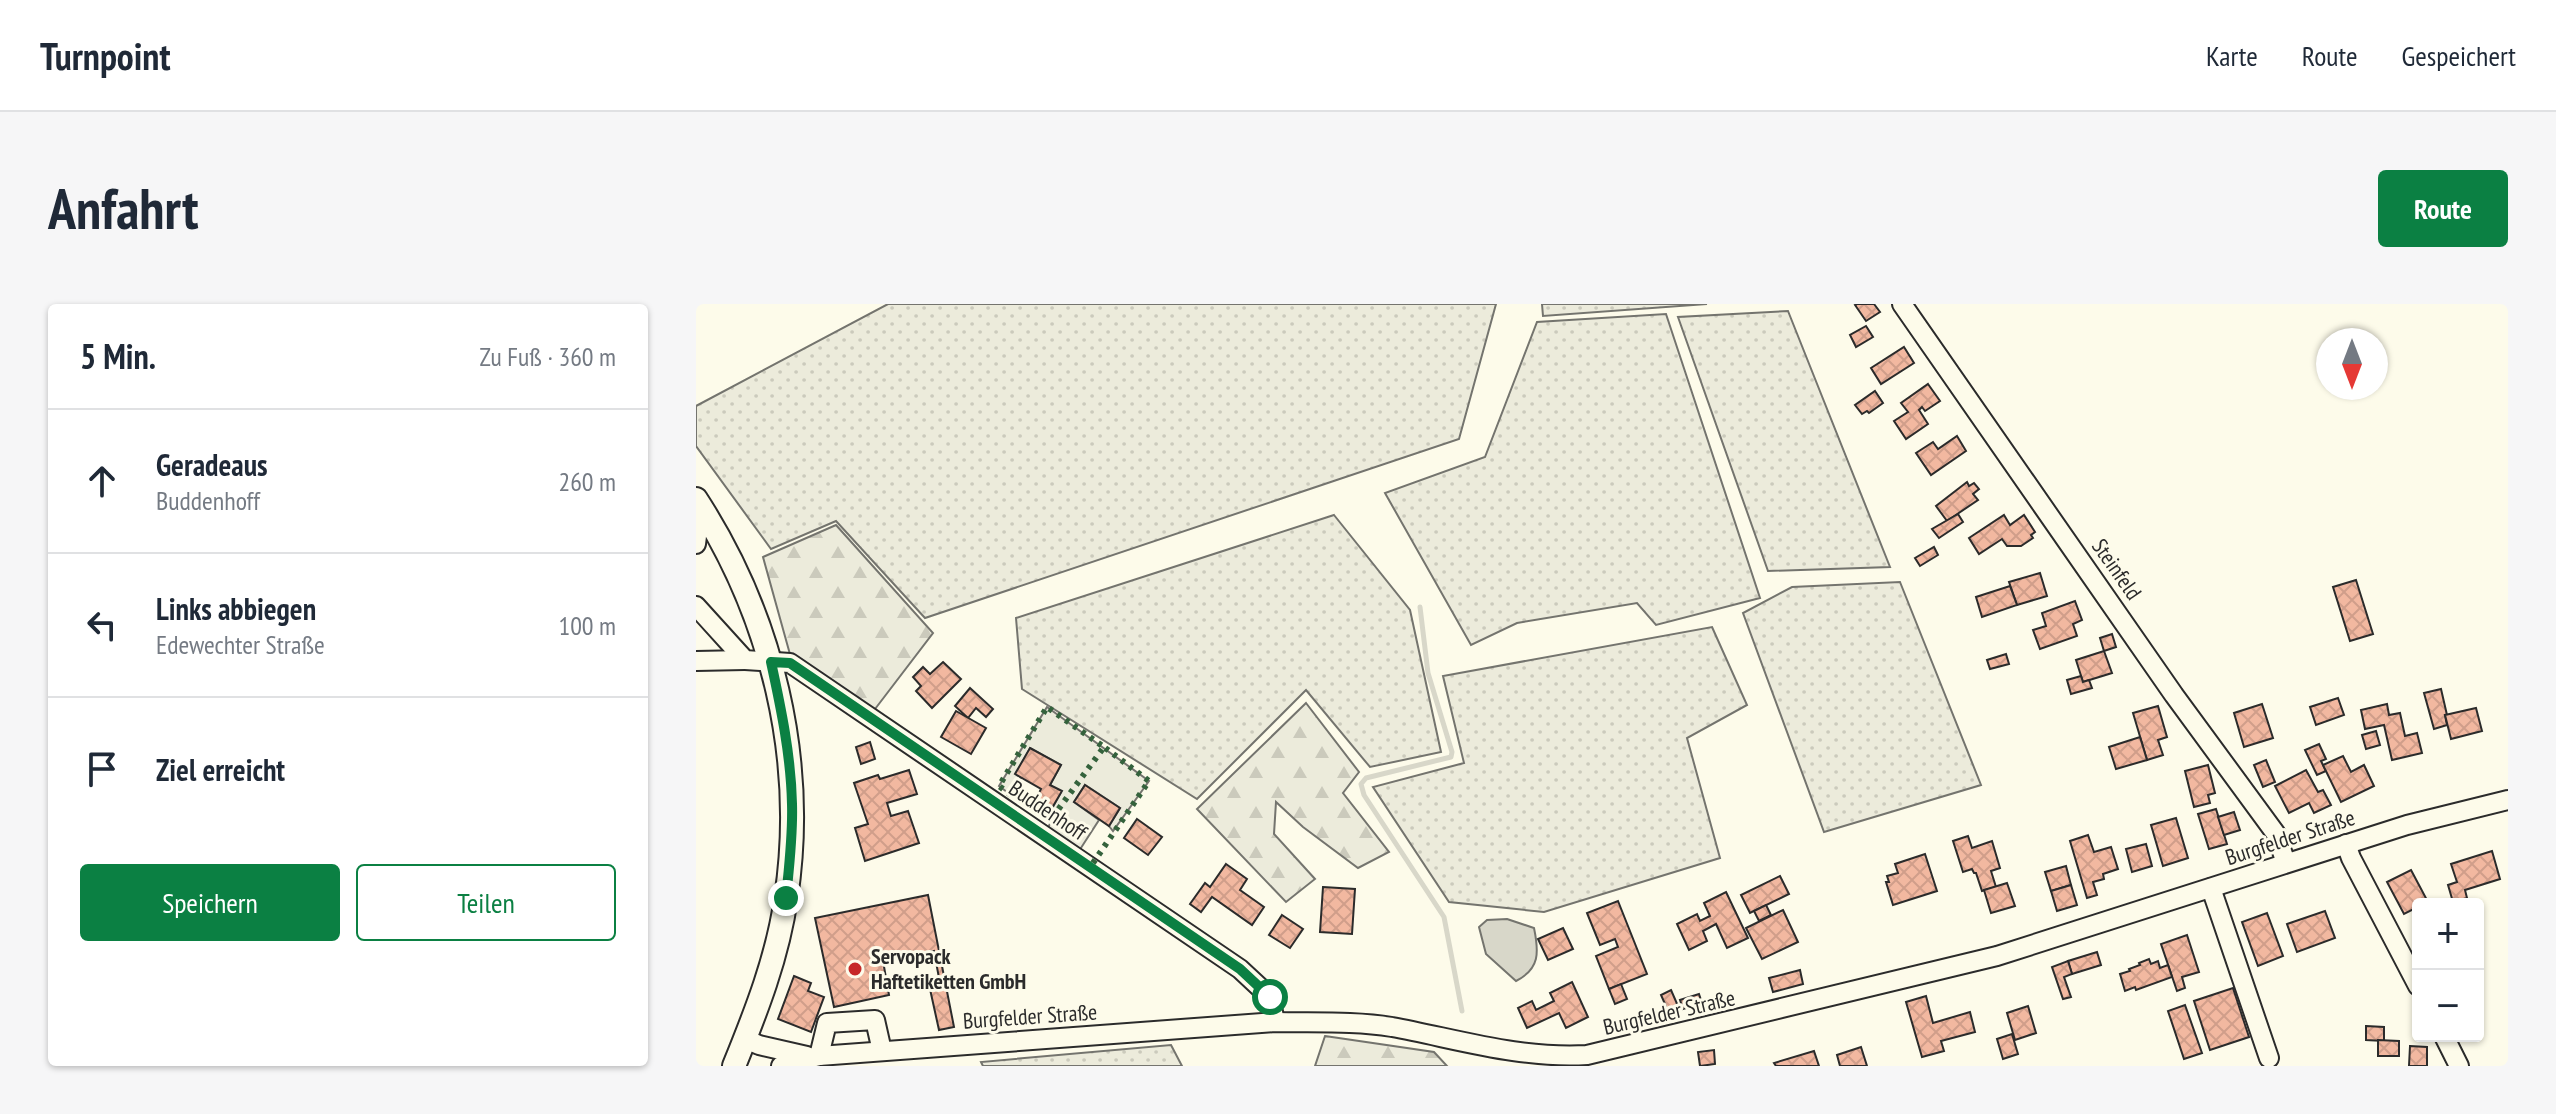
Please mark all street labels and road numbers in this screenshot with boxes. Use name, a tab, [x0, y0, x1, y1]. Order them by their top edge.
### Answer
street label: Steinfeld	[2086, 533, 2148, 605]
street label: Buddenhoff	[1004, 774, 1093, 847]
street label: Burgfelder Straße	[2222, 803, 2358, 871]
street label: Burgfelder Straße	[1600, 983, 1738, 1041]
street label: Burgfelder Straße	[962, 997, 1098, 1035]

